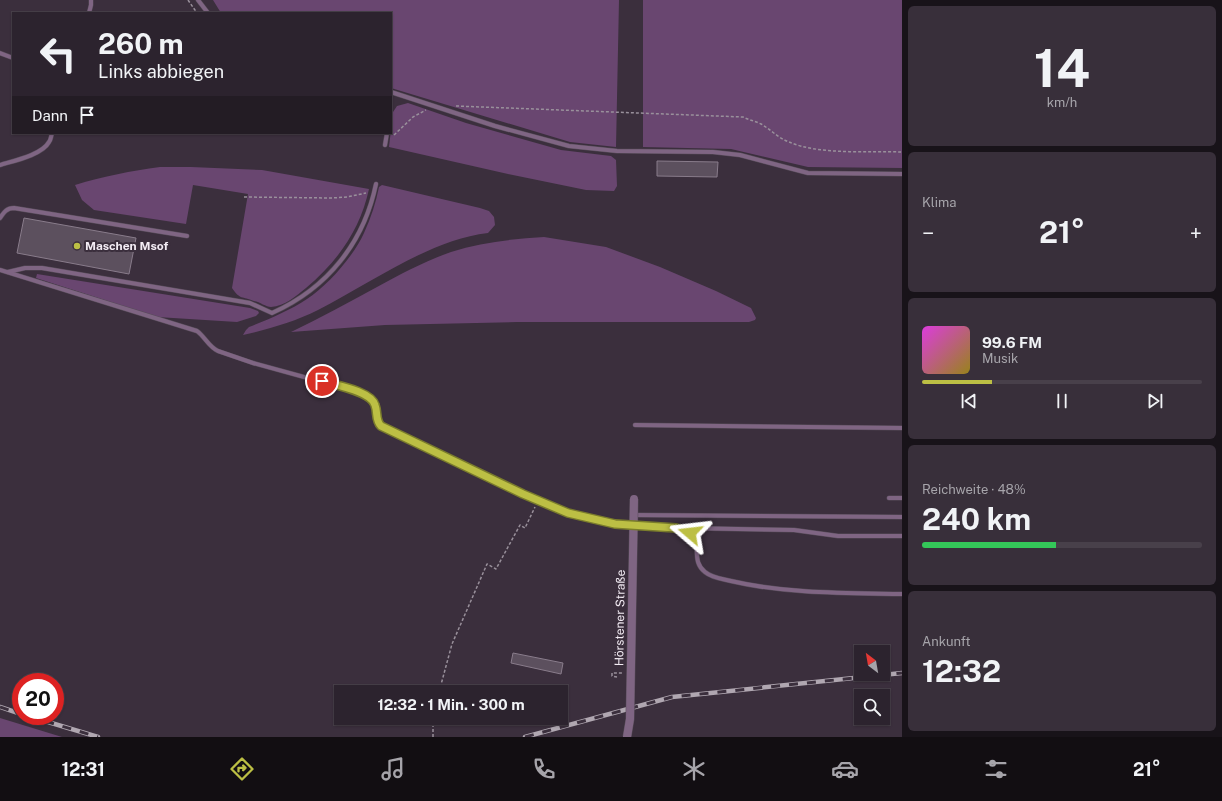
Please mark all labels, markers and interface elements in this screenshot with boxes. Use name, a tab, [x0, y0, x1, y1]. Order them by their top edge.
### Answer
text: 260 m	[98, 27, 184, 60]
icon: left	[32, 28, 84, 80]
text: 14	[1034, 38, 1090, 99]
text: Links abbiegen	[98, 61, 224, 82]
text: km/h	[1047, 95, 1077, 110]
icon: arrive	[76, 104, 98, 126]
text: Dann	[32, 107, 68, 124]
text: Klima	[922, 195, 956, 210]
text: 21°	[1039, 214, 1085, 250]
text: −	[922, 220, 934, 246]
text: +	[1190, 220, 1202, 246]
place label: Maschen Msof	[85, 239, 168, 253]
marker: Maschen Msof	[72, 241, 82, 251]
text: 99.6 FM	[982, 334, 1042, 351]
text: Musik	[982, 351, 1018, 366]
pin	[305, 364, 339, 398]
icon: arrive	[311, 370, 333, 392]
icon: previous	[958, 390, 980, 412]
icon: pause	[1051, 390, 1073, 412]
icon: next	[1144, 390, 1166, 412]
text: Reichweite · 48%	[922, 482, 1026, 497]
text: 240 km	[922, 501, 1031, 537]
position arrow	[669, 512, 711, 554]
street label: Hörstener Straße	[612, 569, 628, 666]
text: Ankunft	[922, 634, 971, 649]
north arrow	[854, 645, 890, 681]
map controls	[854, 645, 890, 725]
text: 12:32	[922, 653, 1001, 689]
speed limit sign: 20	[12, 673, 64, 725]
button: search	[854, 689, 890, 725]
text: 12:32 · 1 Min. · 300 m	[377, 696, 525, 713]
icon: directions	[228, 755, 256, 783]
icon: music	[379, 755, 407, 783]
icon: phone	[530, 755, 558, 783]
icon: climate	[680, 755, 708, 783]
icon: car	[831, 755, 859, 783]
icon: filters	[982, 755, 1010, 783]
text: 12:31	[61, 759, 105, 780]
text: 21°	[1133, 759, 1161, 780]

